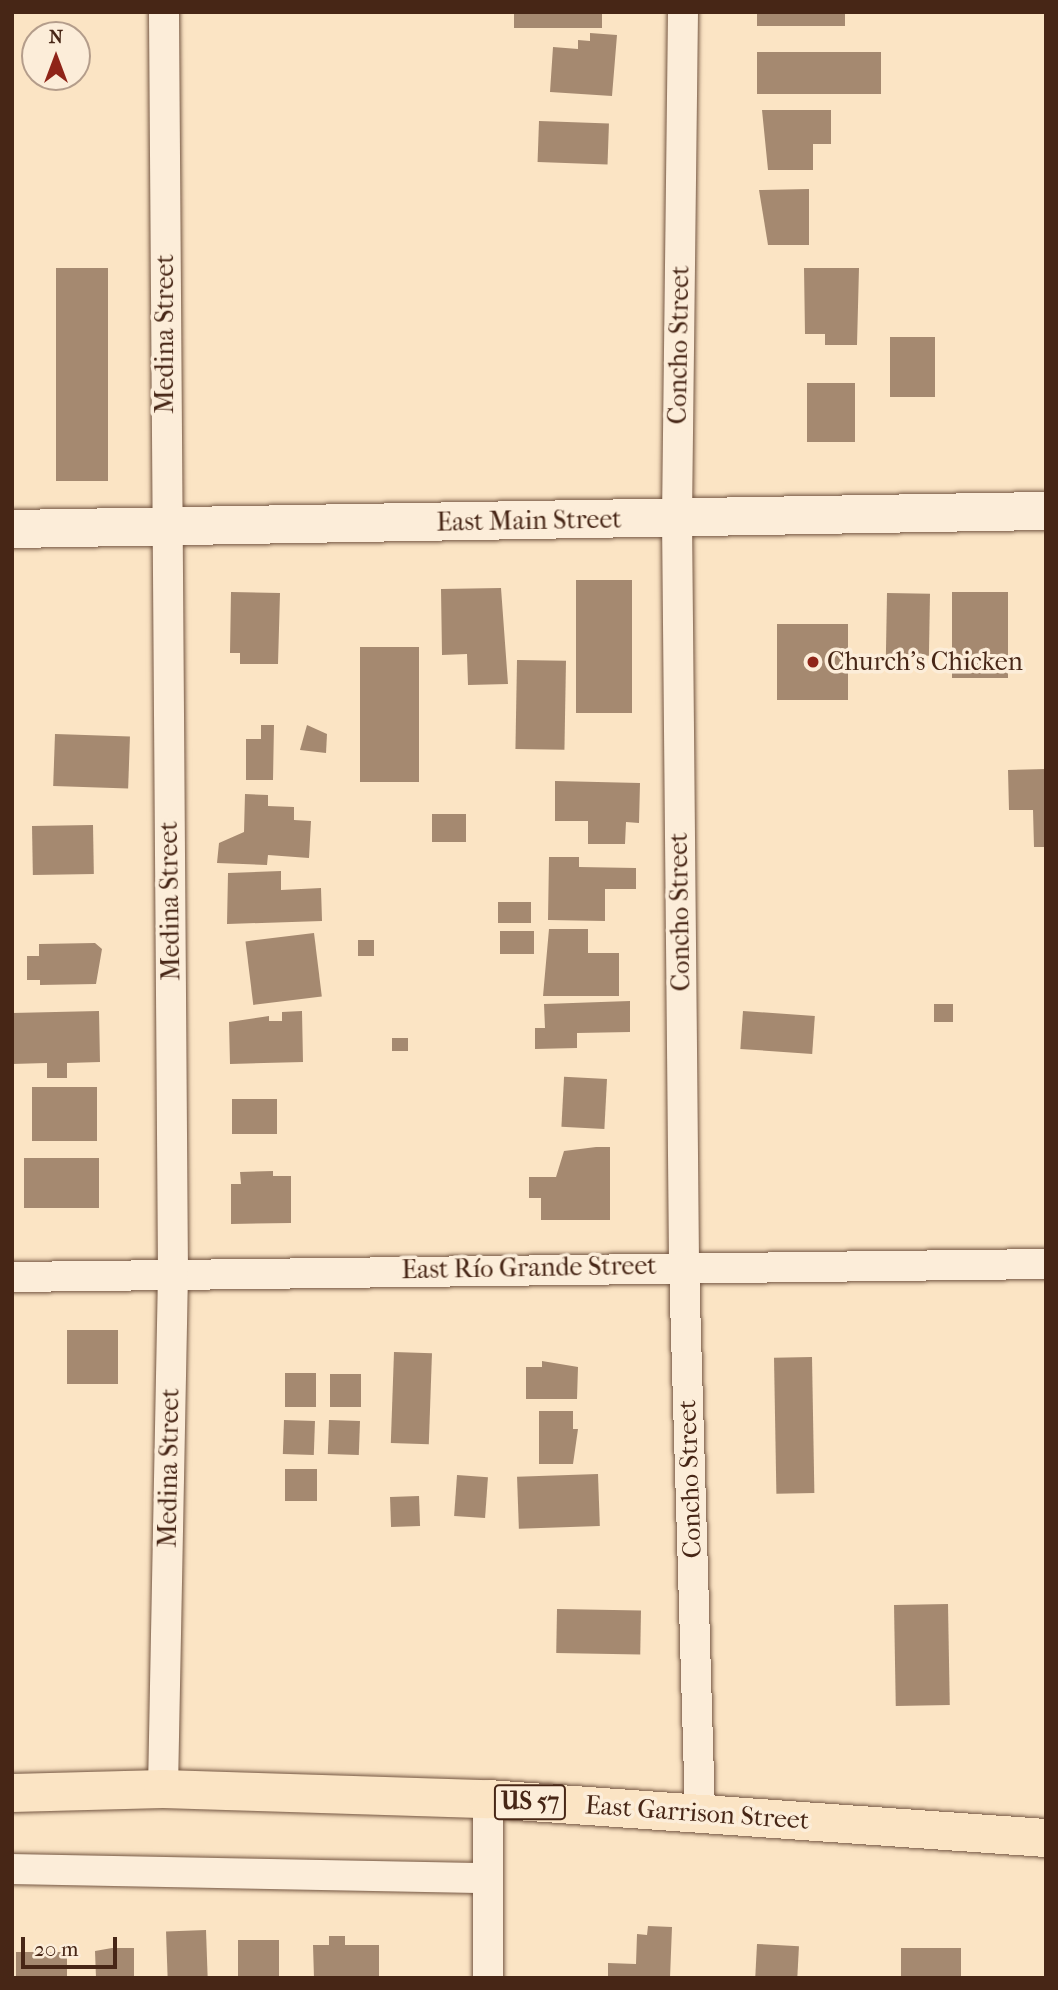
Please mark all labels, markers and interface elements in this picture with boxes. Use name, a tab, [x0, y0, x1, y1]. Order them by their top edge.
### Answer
north arrow	[21, 21, 91, 91]
text: N	[49, 26, 63, 48]
street label: Medina Street	[149, 254, 181, 414]
street label: Concho Street	[662, 265, 696, 425]
street label: East Main Street	[436, 504, 622, 538]
place label: Church's Chicken	[827, 646, 1023, 678]
marker: Church's Chicken	[805, 654, 821, 670]
street label: Medina Street	[153, 821, 187, 981]
street label: Concho Street	[663, 832, 697, 992]
street label: East Río Grande Street	[401, 1250, 657, 1286]
street label: Medina Street	[152, 1388, 186, 1548]
street label: Concho Street	[672, 1399, 708, 1559]
road number: US 57	[493, 1782, 567, 1823]
street label: East Garrison Street	[584, 1790, 810, 1836]
scale bar	[24, 1924, 121, 1968]
text: 20 m	[34, 1937, 78, 1961]

